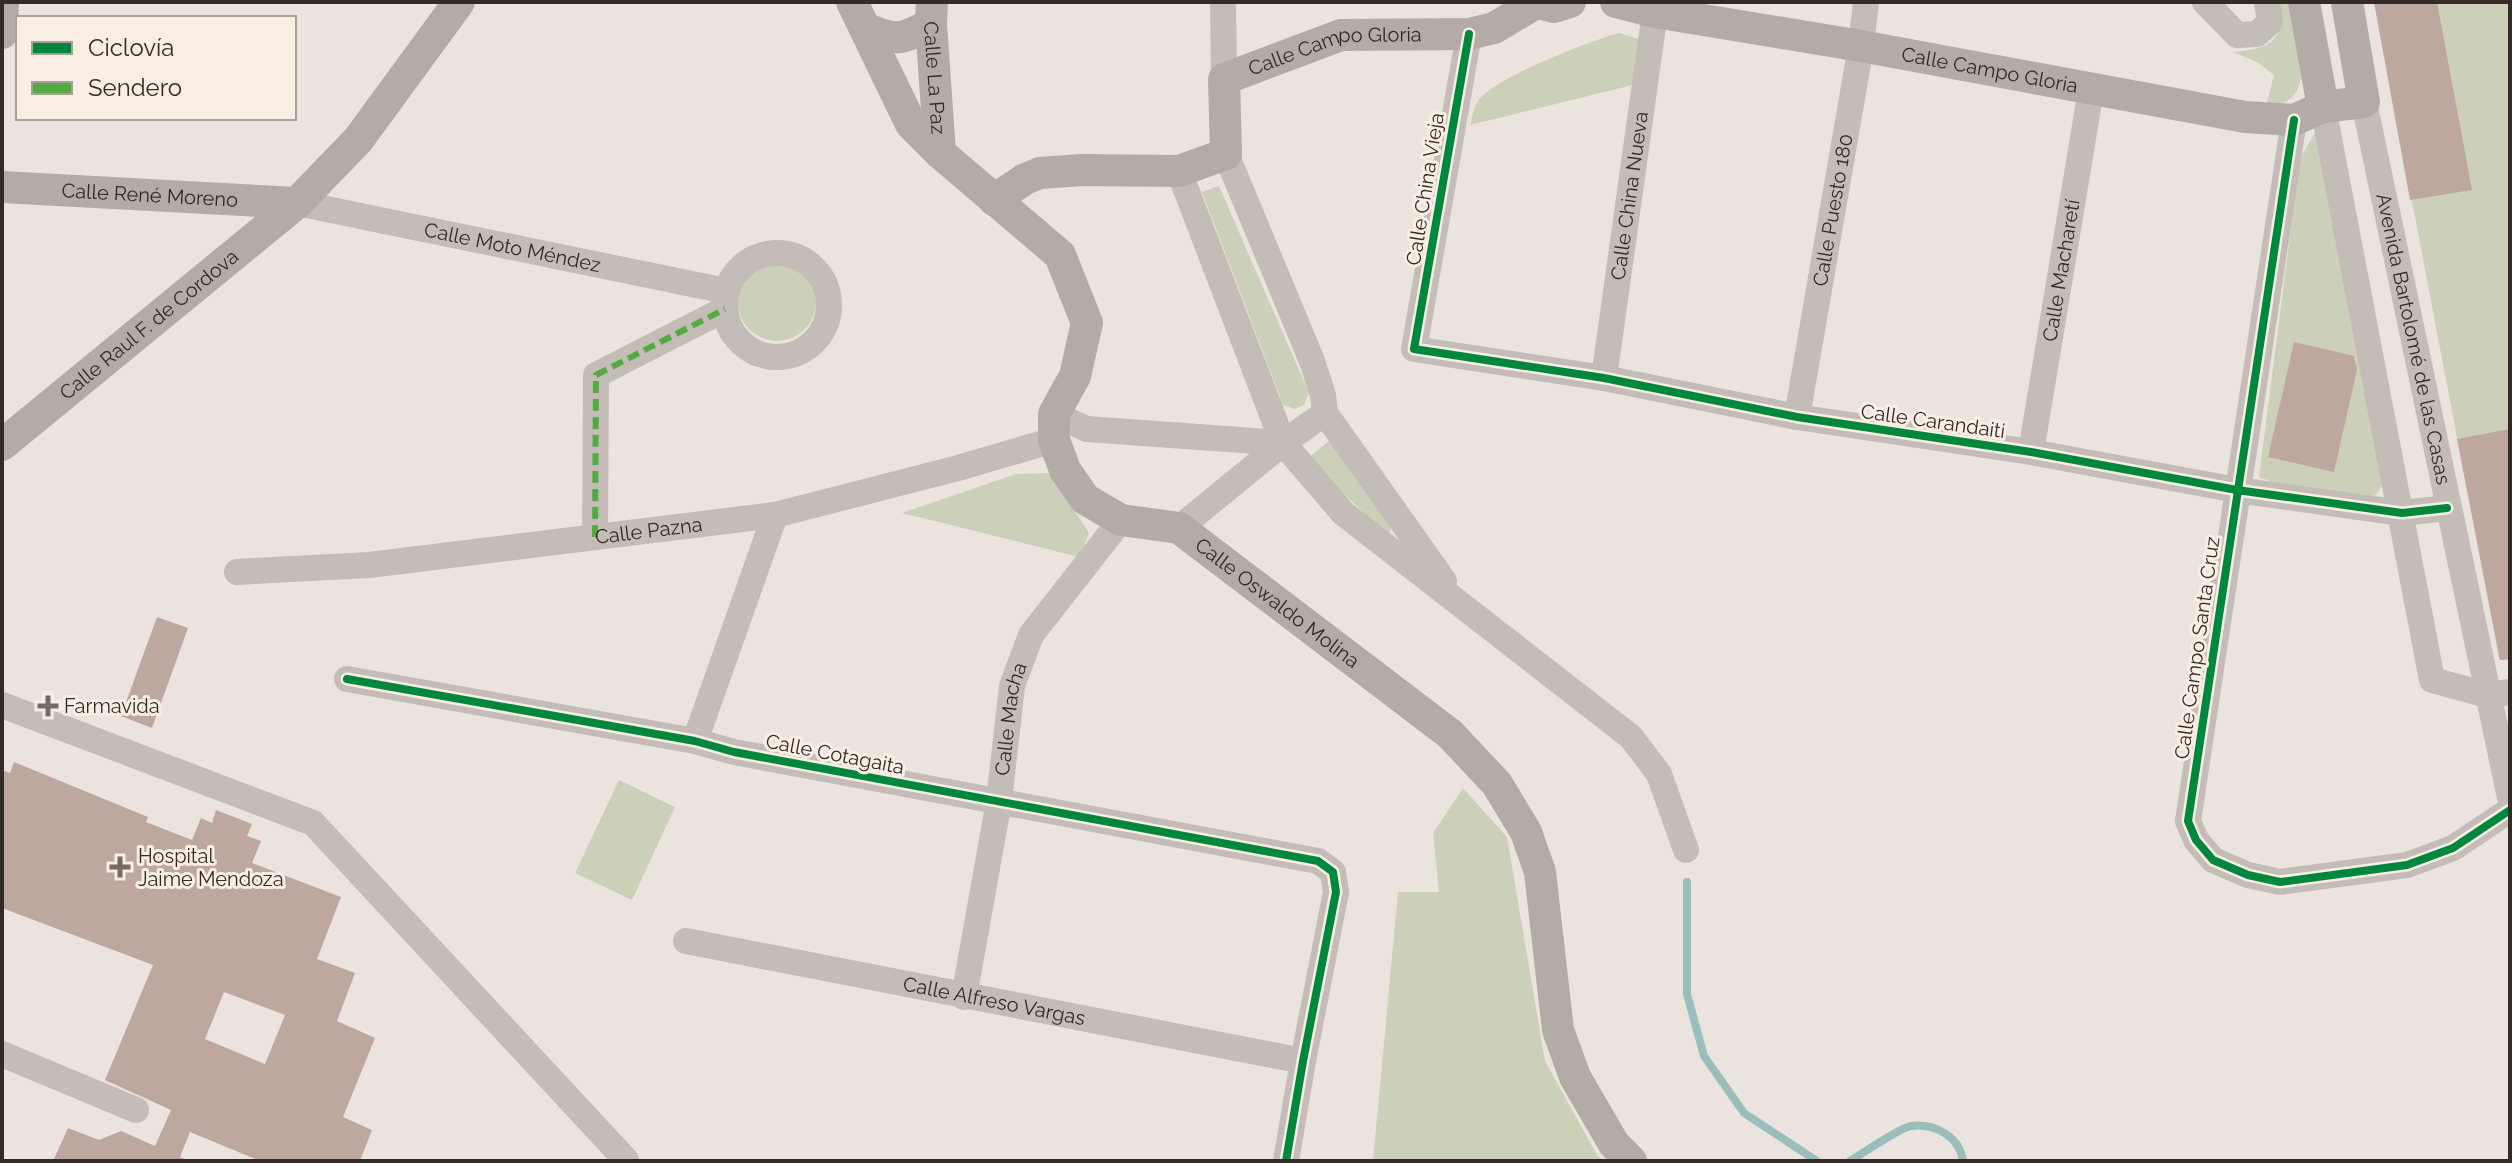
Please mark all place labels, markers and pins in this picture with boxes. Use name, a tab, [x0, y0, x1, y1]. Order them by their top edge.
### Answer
place label: Farmavida	[64, 694, 160, 718]
marker: Farmavida	[39, 697, 57, 715]
place label: Hospital Jaime Mendoza	[138, 844, 284, 891]
marker: Hospital Jaime Mendoza	[109, 856, 131, 878]

